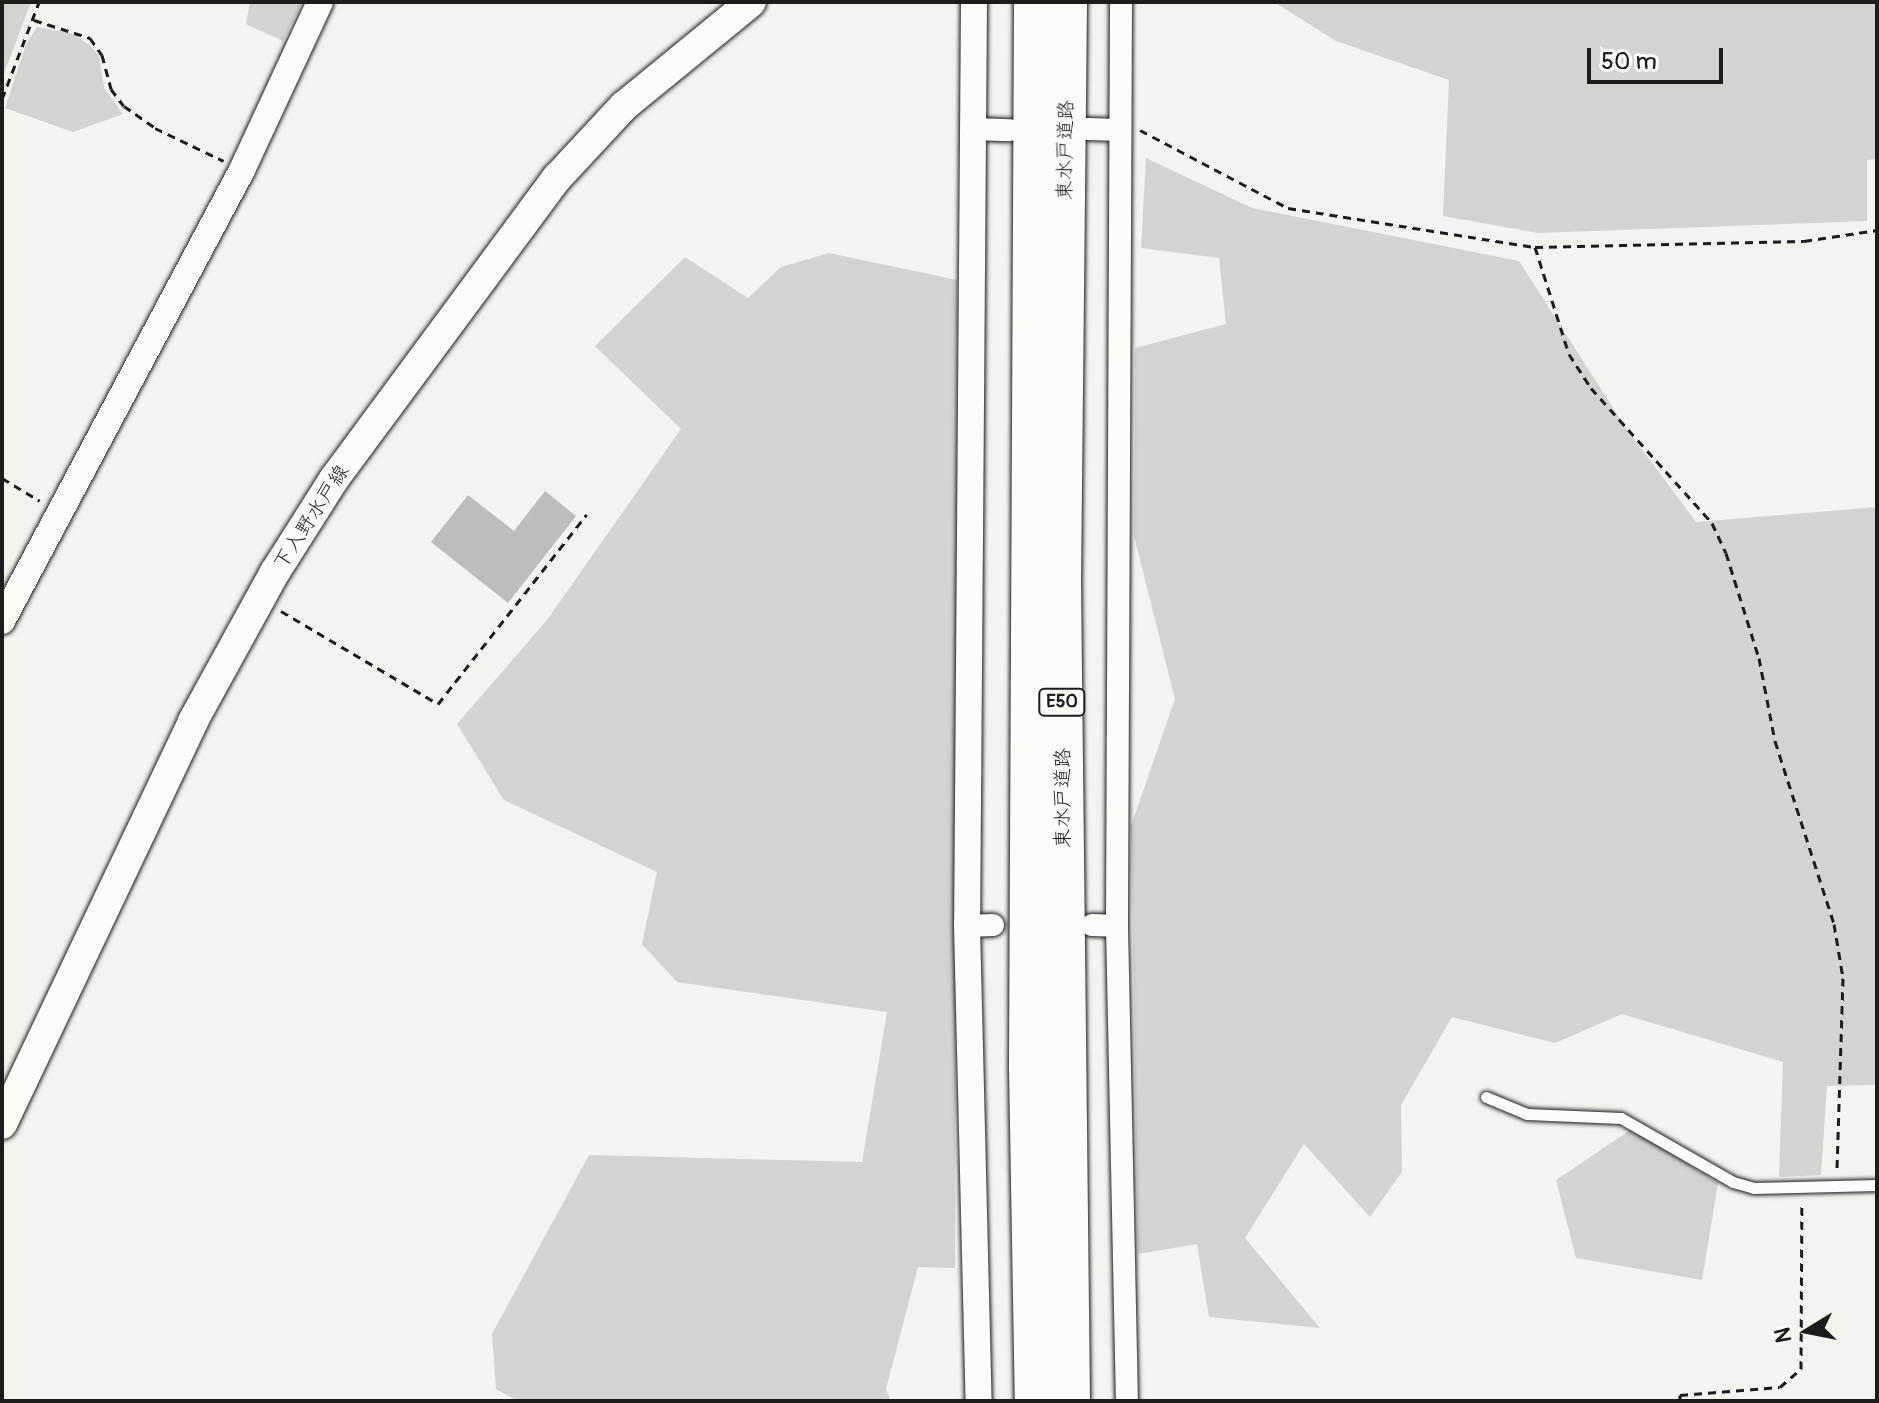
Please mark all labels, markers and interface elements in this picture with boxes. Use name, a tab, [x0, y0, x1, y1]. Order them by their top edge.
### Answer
scale bar	[1591, 32, 1727, 82]
text: 50 m	[1601, 47, 1657, 76]
street label: 東水戸道路	[1052, 100, 1078, 200]
street label: 下入野水戸線	[268, 460, 354, 574]
road number: E50	[1038, 688, 1086, 716]
street label: 東水戸道路	[1050, 748, 1074, 848]
north arrow	[1767, 1291, 1847, 1371]
text: N	[1768, 1325, 1798, 1345]

